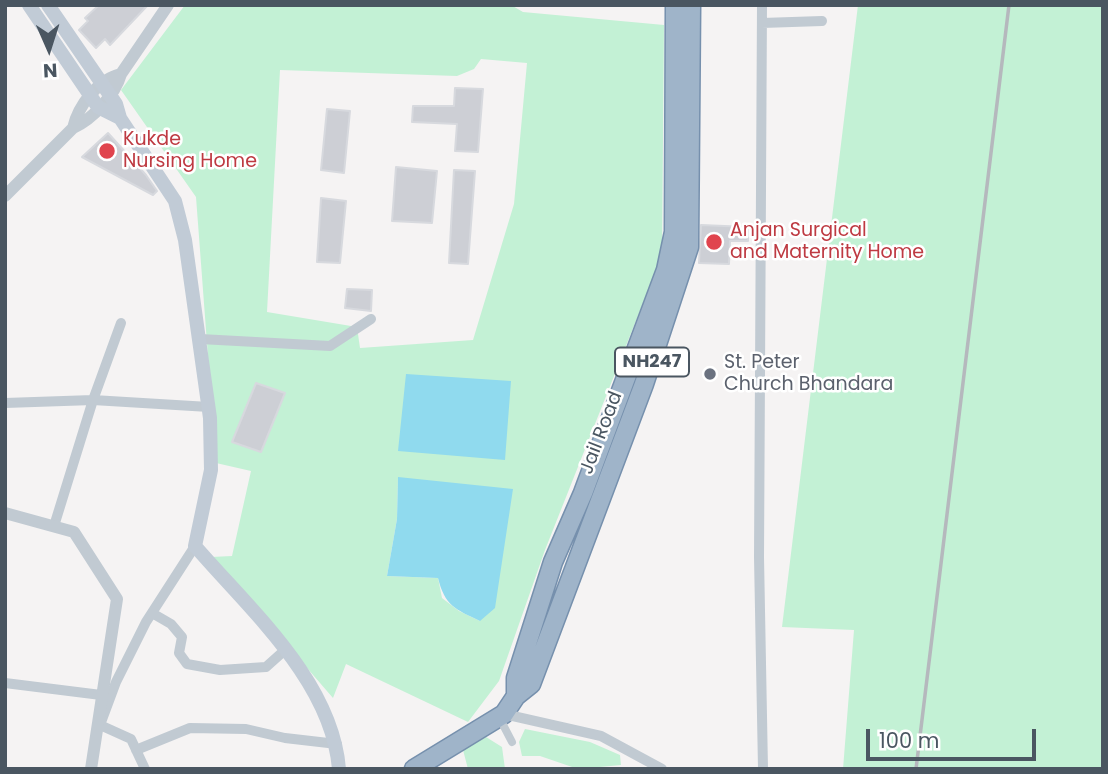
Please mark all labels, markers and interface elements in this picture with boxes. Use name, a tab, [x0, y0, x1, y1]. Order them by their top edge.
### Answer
north arrow	[14, 14, 84, 84]
text: N	[42, 57, 58, 84]
place label: Kukde Nursing Home	[123, 129, 257, 173]
marker: Kukde Nursing Home	[97, 141, 117, 161]
place label: Anjan Surgical and Maternity Home	[730, 220, 924, 264]
marker: Anjan Surgical and Maternity Home	[704, 232, 724, 252]
road number: NH247	[615, 348, 689, 376]
place label: St. Peter Church Bhandara	[724, 352, 893, 396]
marker: St. Peter Church Bhandara	[702, 366, 718, 382]
street label: Jail Road	[576, 388, 628, 478]
scale bar	[870, 714, 1040, 758]
text: 100 m	[879, 726, 939, 755]

